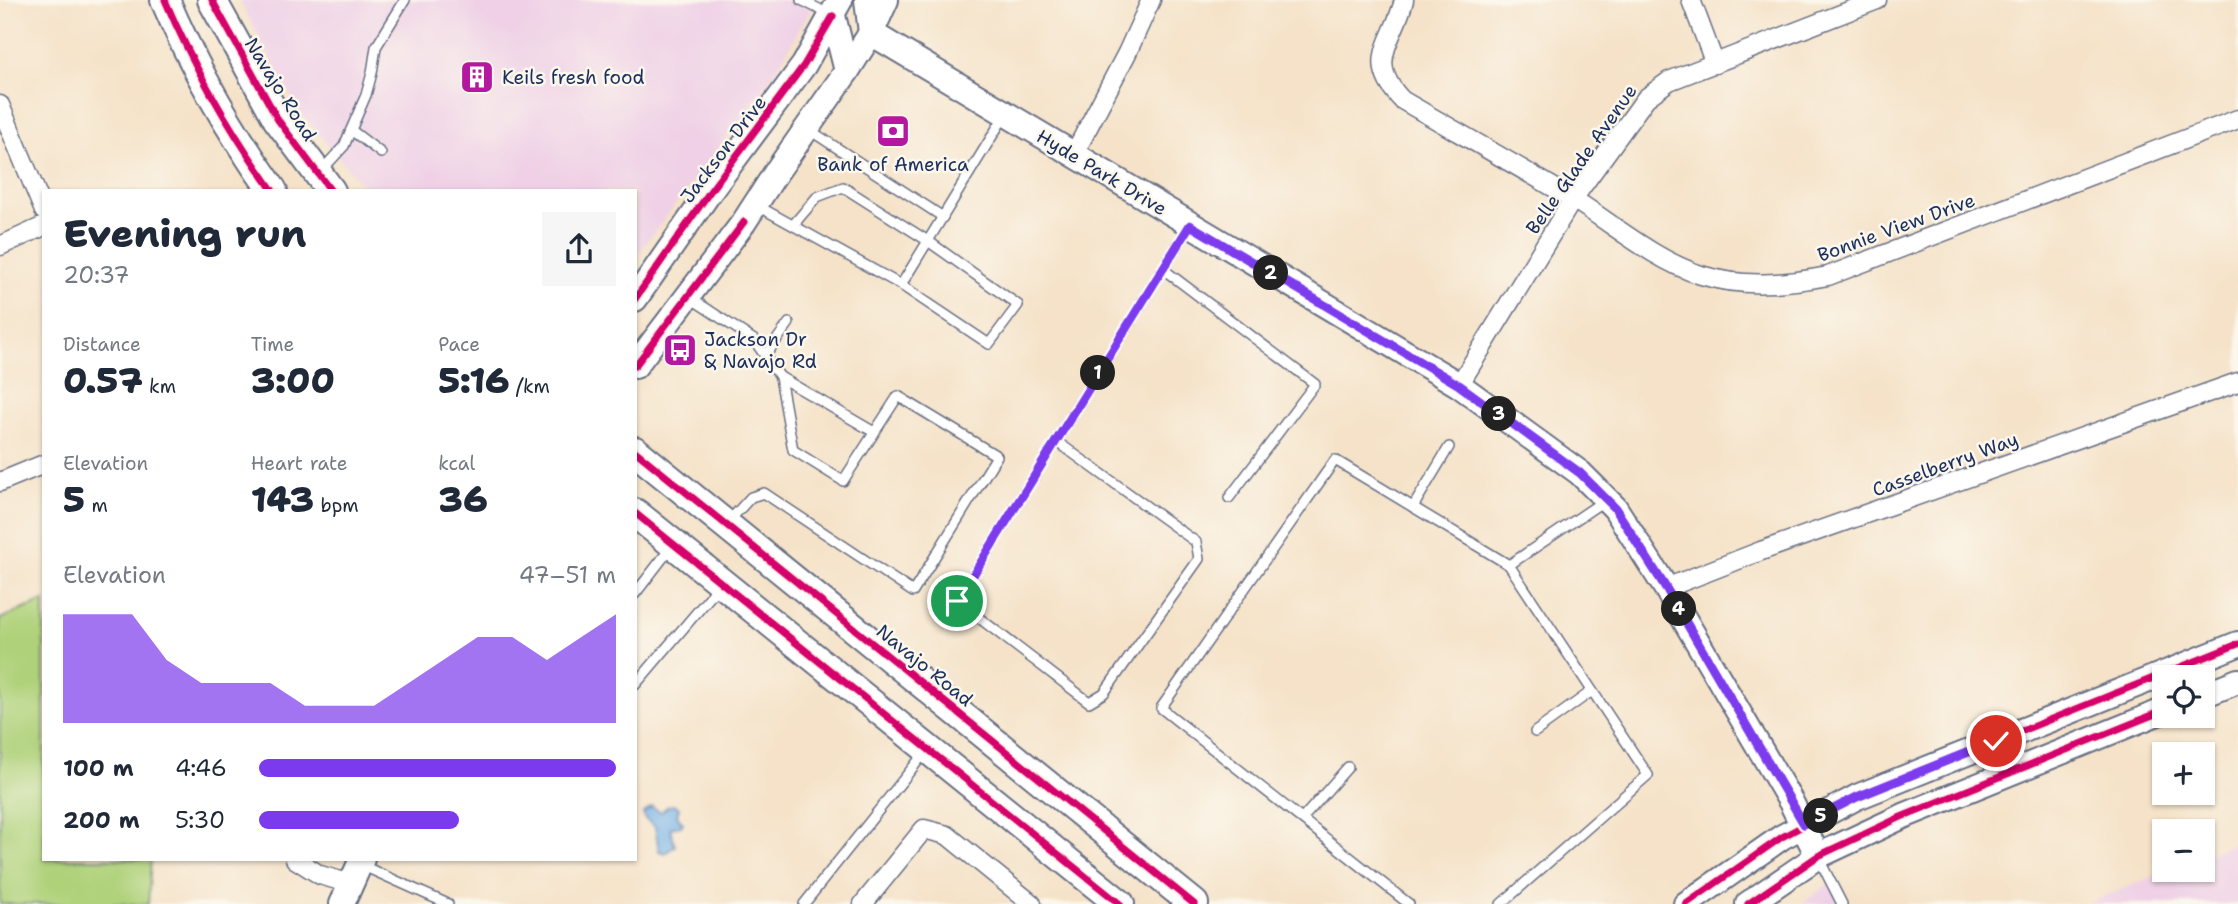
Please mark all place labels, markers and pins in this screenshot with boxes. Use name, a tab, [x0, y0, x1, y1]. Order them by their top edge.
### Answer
building icon: Keils fresh food	[458, 58, 496, 96]
place label: Keils fresh food	[502, 65, 645, 90]
bank icon: Bank of America	[874, 112, 912, 150]
place label: Bank of America	[817, 152, 969, 177]
pin: 2	[1254, 256, 1288, 290]
place label: Jackson Dr & Navajo Rd	[704, 327, 817, 374]
bus stop icon: Jackson Dr & Navajo Rd	[661, 331, 699, 369]
pin: 1	[1080, 356, 1116, 390]
pin: 3	[1482, 396, 1516, 432]
pin	[927, 571, 987, 631]
pin: 4	[1662, 592, 1696, 626]
pin	[1966, 711, 2026, 771]
pin: 5	[1804, 798, 1839, 834]

